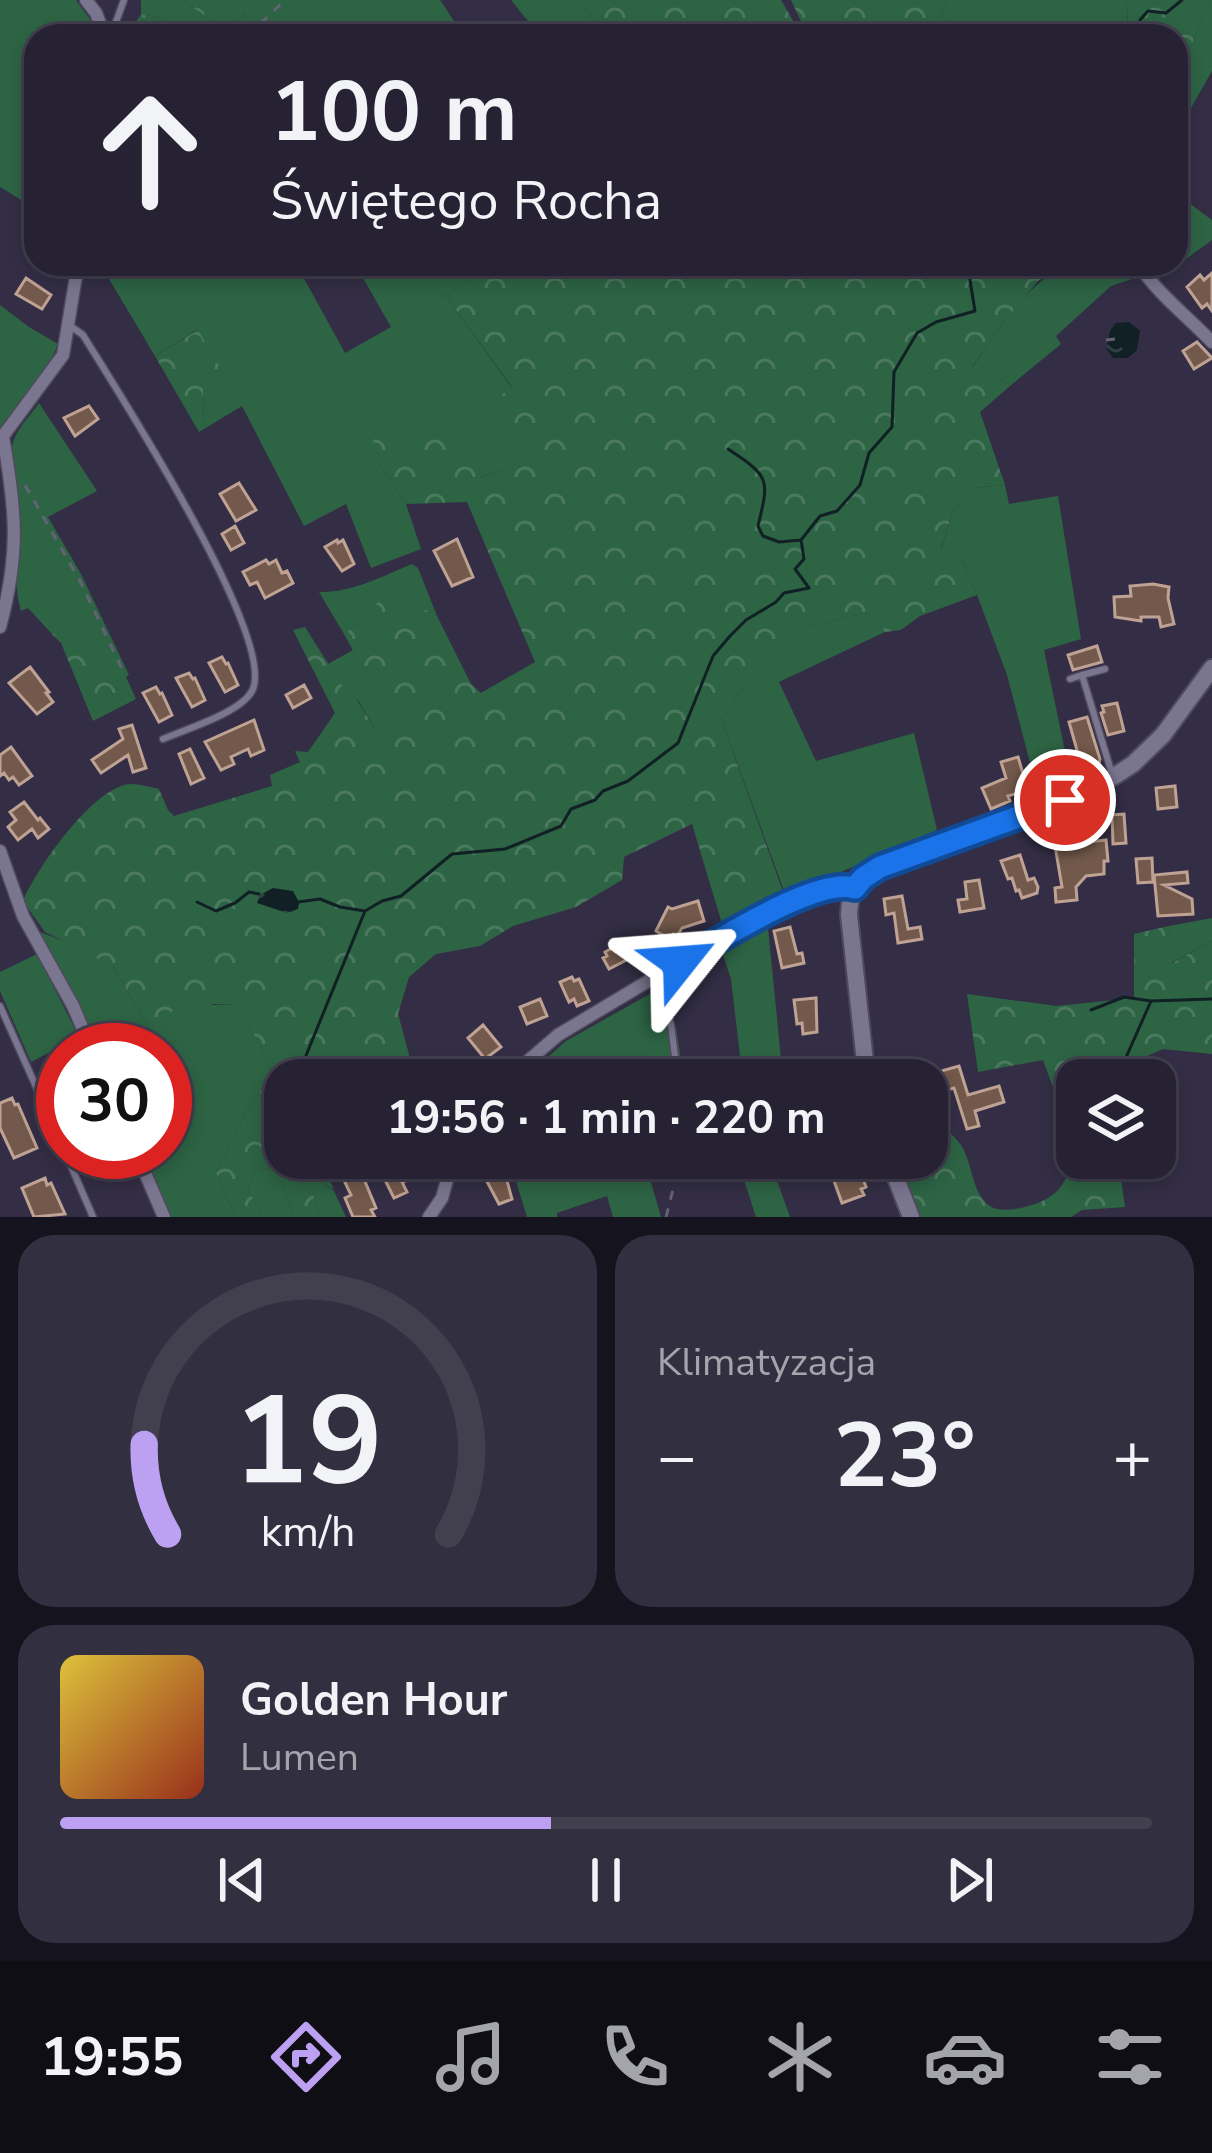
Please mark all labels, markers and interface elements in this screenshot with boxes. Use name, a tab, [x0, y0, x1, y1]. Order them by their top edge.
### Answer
text: 100 m	[270, 55, 518, 170]
icon: ahead	[72, 72, 228, 228]
text: Świętego Rocha	[270, 164, 662, 238]
pin	[1014, 749, 1116, 851]
icon: arrive	[1032, 767, 1098, 833]
position arrow	[617, 899, 743, 1025]
speed limit sign: 30	[36, 1023, 192, 1179]
map controls	[1056, 1059, 1176, 1179]
button: layers	[1056, 1059, 1176, 1179]
text: 19:56 · 1 min · 220 m	[386, 1088, 826, 1149]
text: Klimatyzacja	[657, 1336, 876, 1389]
text: 19	[233, 1357, 382, 1527]
text: 23°	[833, 1395, 976, 1518]
text: −	[657, 1412, 697, 1502]
text: +	[1112, 1412, 1152, 1502]
text: km/h	[260, 1503, 355, 1561]
text: Golden Hour	[240, 1670, 507, 1731]
text: Lumen	[240, 1731, 359, 1784]
icon: previous	[209, 1847, 275, 1913]
icon: pause	[573, 1847, 639, 1913]
icon: next	[937, 1847, 1003, 1913]
icon: directions	[264, 2015, 348, 2099]
icon: music	[429, 2015, 513, 2099]
icon: phone	[593, 2015, 677, 2099]
icon: climate	[758, 2015, 842, 2099]
icon: car	[923, 2015, 1007, 2099]
icon: filters	[1088, 2015, 1172, 2099]
text: 19:55	[40, 2020, 183, 2094]

